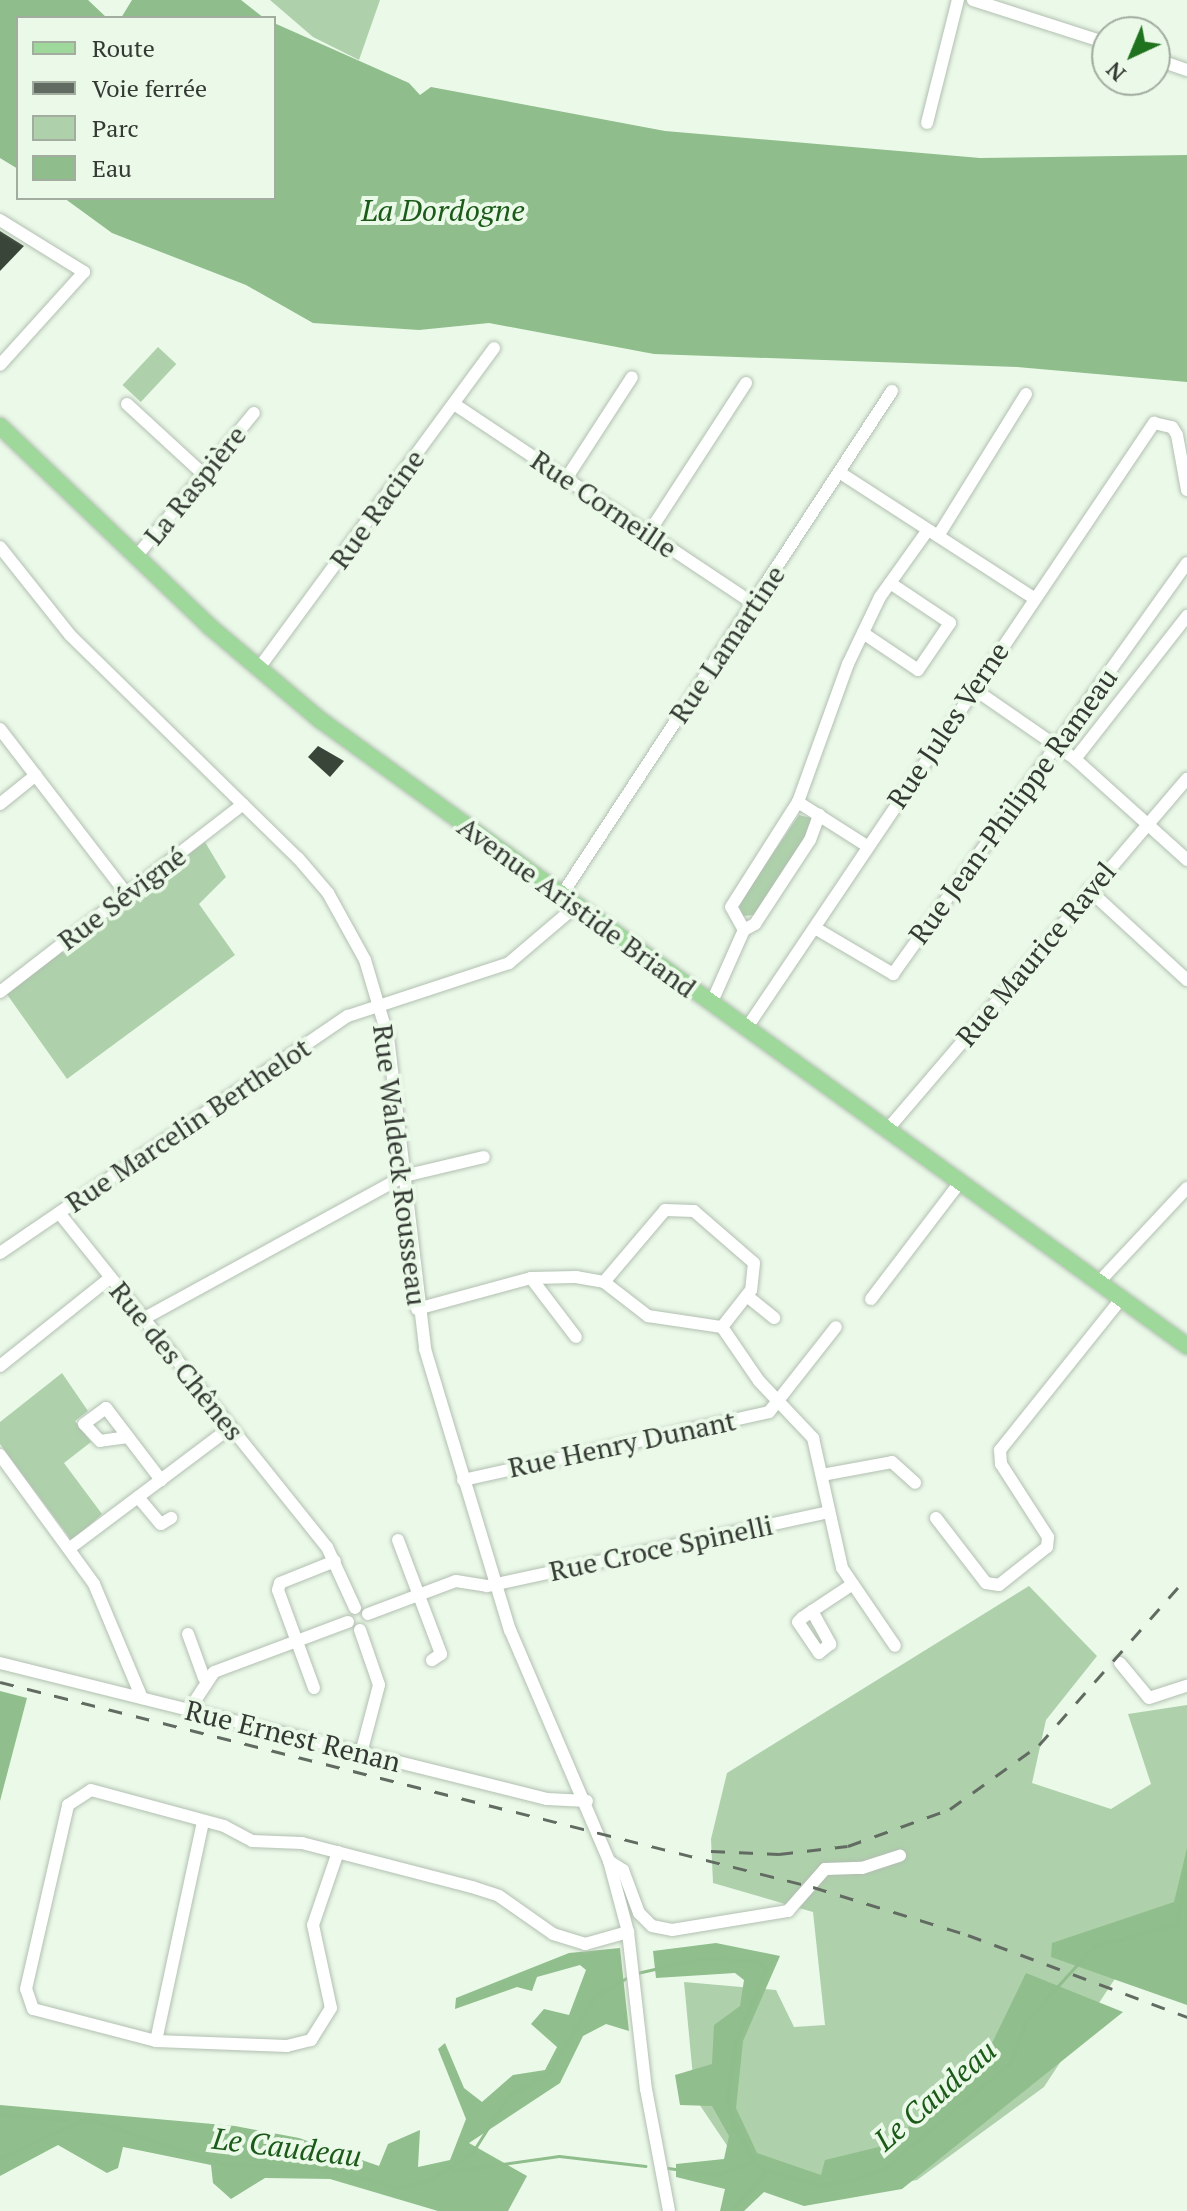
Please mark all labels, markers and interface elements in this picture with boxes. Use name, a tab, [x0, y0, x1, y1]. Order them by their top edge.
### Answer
legend	[16, 16, 276, 200]
north arrow	[1091, 16, 1171, 96]
text: Route	[92, 32, 155, 64]
text: N	[1099, 56, 1131, 88]
text: Voie ferrée	[92, 72, 207, 104]
text: Parc	[92, 112, 139, 144]
text: Eau	[92, 152, 132, 184]
water label: La Dordogne	[361, 192, 525, 228]
street label: La Raspière	[137, 419, 253, 551]
street label: Rue Racine	[323, 443, 431, 575]
street label: Rue Corneille	[525, 443, 683, 565]
street label: Rue Lamartine	[662, 559, 792, 729]
street label: Rue Jules Verne	[880, 635, 1016, 815]
street label: Rue Jean-Philippe Rameau	[902, 662, 1124, 950]
street label: Avenue Aristide Briand	[451, 809, 703, 1005]
street label: Rue Sévigné	[51, 839, 193, 957]
street label: Rue Maurice Ravel	[949, 855, 1123, 1053]
street label: Rue Waldeck Rousseau	[366, 1022, 434, 1308]
street label: Rue Marcelin Berthelot	[59, 1031, 317, 1219]
street label: Rue des Chênes	[103, 1275, 251, 1447]
street label: Rue Henry Dunant	[505, 1403, 739, 1485]
street label: Rue Croce Spinelli	[546, 1508, 776, 1588]
street label: Rue Ernest Renan	[182, 1693, 404, 1779]
water label: Le Caudeau	[867, 2032, 1003, 2158]
water label: Le Caudeau	[210, 2120, 364, 2174]

